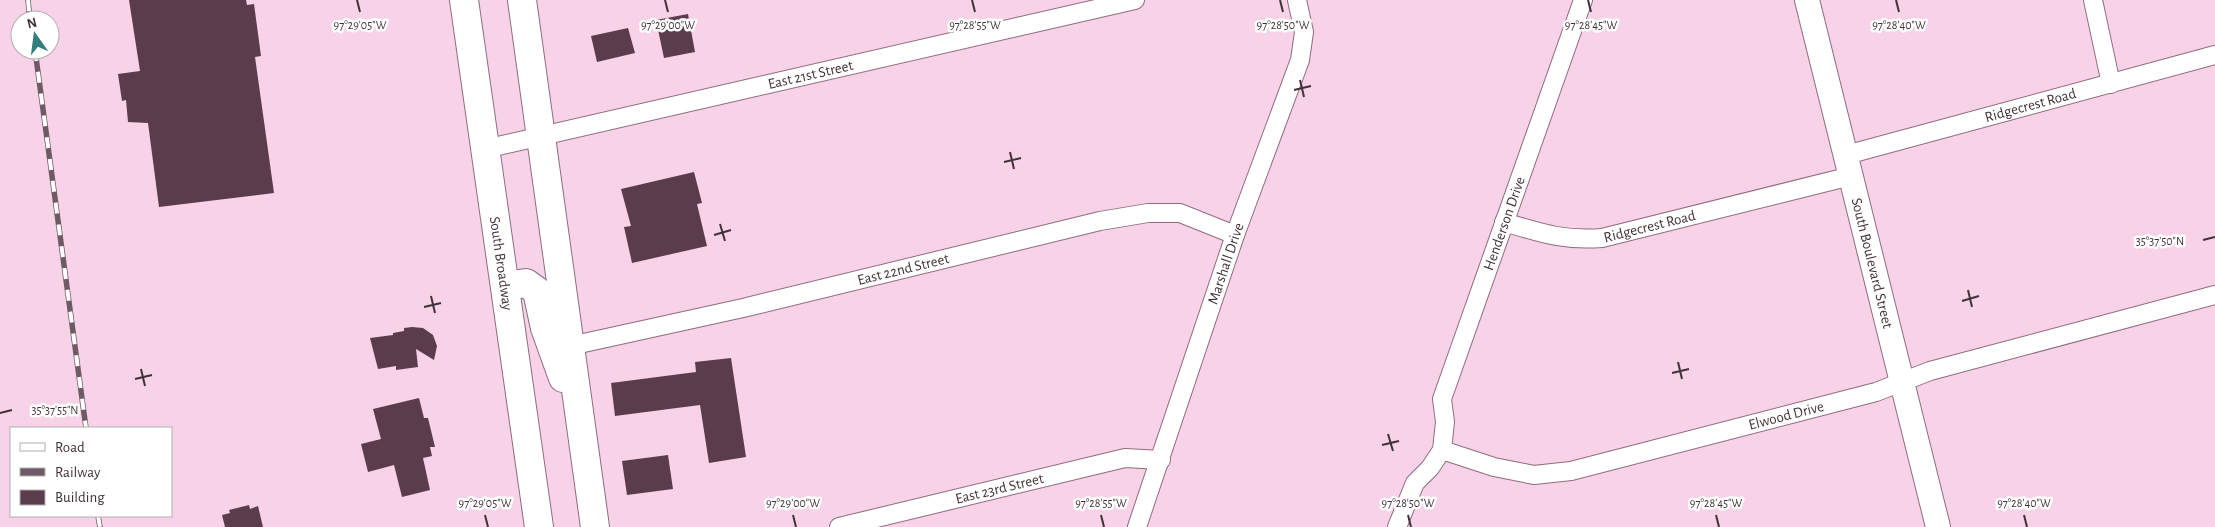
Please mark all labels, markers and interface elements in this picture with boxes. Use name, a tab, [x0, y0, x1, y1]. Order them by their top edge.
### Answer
north arrow	[10, 10, 60, 60]
text: N	[26, 15, 39, 31]
text: 97°29'05"W	[334, 19, 387, 31]
text: 97°29'00"W	[641, 19, 695, 31]
text: 97°28'55"W	[949, 19, 1001, 31]
text: 97°28'50"W	[1257, 19, 1310, 31]
text: 97°28'45"W	[1565, 19, 1617, 31]
text: 97°28'40"W	[1872, 19, 1926, 31]
street label: East 21st Street	[767, 57, 855, 91]
street label: Ridgecrest Road	[1983, 85, 2078, 125]
street label: Henderson Drive	[1481, 174, 1528, 272]
street label: South Boulevard Street	[1849, 196, 1896, 330]
street label: Ridgecrest Road	[1602, 207, 1697, 245]
street label: South Broadway	[487, 215, 516, 312]
street label: Marshall Drive	[1205, 221, 1246, 306]
text: 35°37'50"N	[2136, 235, 2184, 247]
street label: East 22nd Street	[856, 251, 951, 287]
street label: Elwood Drive	[1747, 398, 1825, 432]
text: 35°37'55"N	[31, 404, 79, 416]
legend	[10, 427, 172, 517]
text: Road	[55, 440, 85, 455]
text: Railway	[55, 465, 101, 480]
street label: East 23rd Street	[954, 470, 1045, 506]
text: Building	[55, 490, 105, 505]
text: 97°29'05"W	[459, 497, 512, 509]
text: 97°29'00"W	[766, 497, 820, 509]
text: 97°28'55"W	[1075, 497, 1127, 509]
text: 97°28'50"W	[1382, 497, 1435, 509]
text: 97°28'45"W	[1690, 497, 1742, 509]
text: 97°28'40"W	[1997, 497, 2051, 509]

